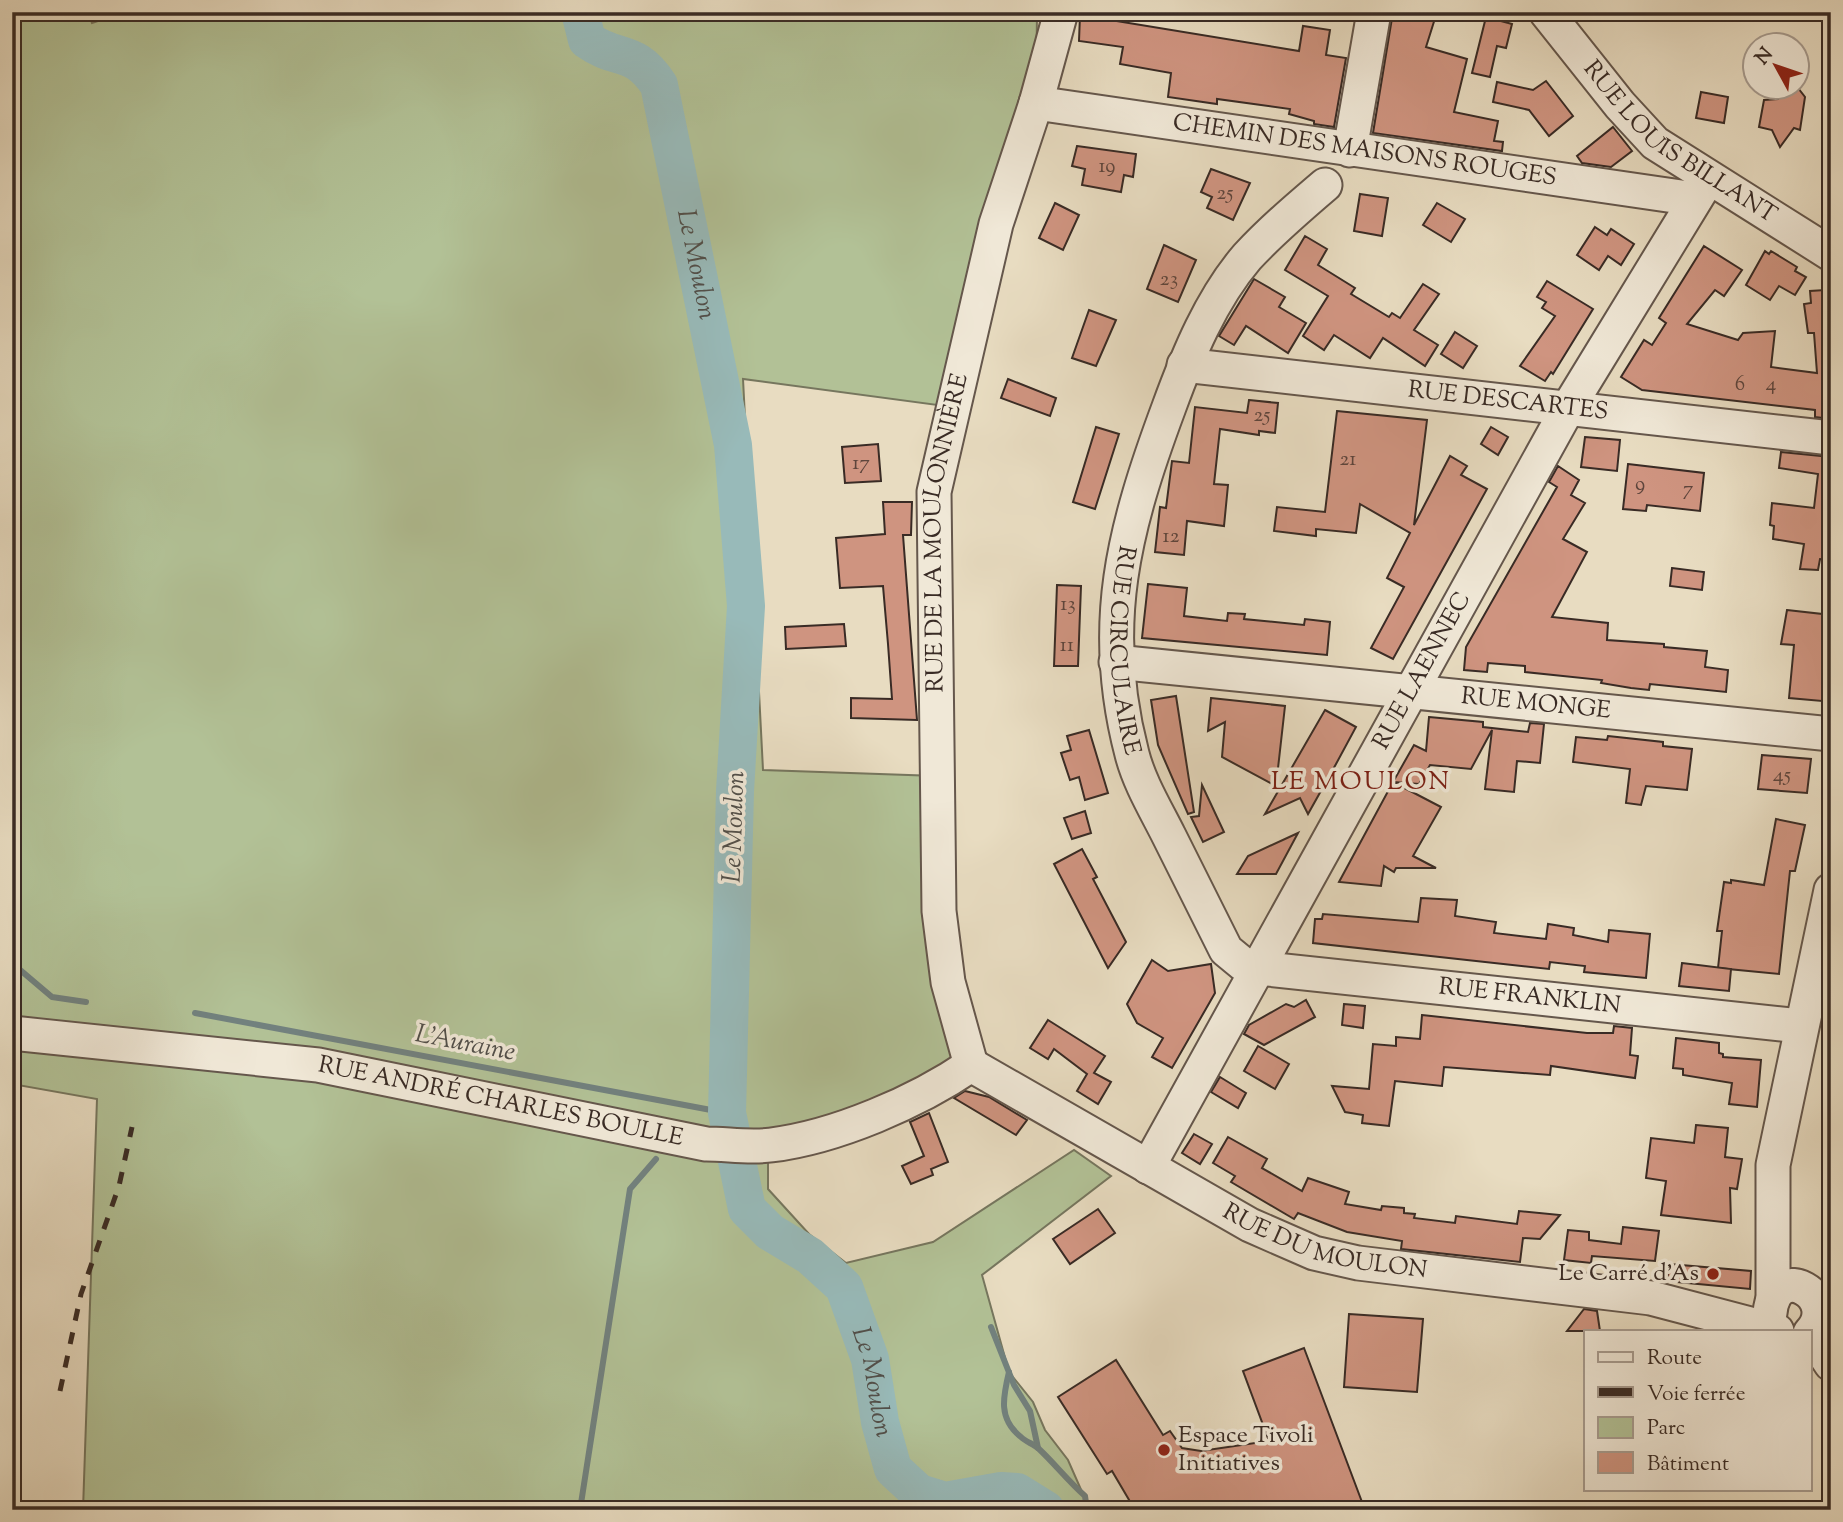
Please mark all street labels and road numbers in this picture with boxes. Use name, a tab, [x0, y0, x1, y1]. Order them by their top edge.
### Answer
street label: RUE LOUIS BILLANT	[1580, 50, 1786, 230]
street label: CHEMIN DES MAISONS ROUGES	[1170, 106, 1559, 196]
street label: RUE DE LA MOULONNIÈRE	[916, 370, 978, 693]
street label: RUE DESCARTES	[1406, 373, 1610, 430]
street label: RUE CIRCULAIRE	[1099, 542, 1149, 759]
street label: RUE LAENNEC	[1365, 586, 1480, 756]
street label: RUE MONGE	[1459, 680, 1613, 729]
street label: RUE FRANKLIN	[1437, 970, 1622, 1024]
street label: RUE ANDRÉ CHARLES BOULLE	[315, 1048, 687, 1156]
street label: RUE DU MOULON	[1216, 1195, 1429, 1288]

